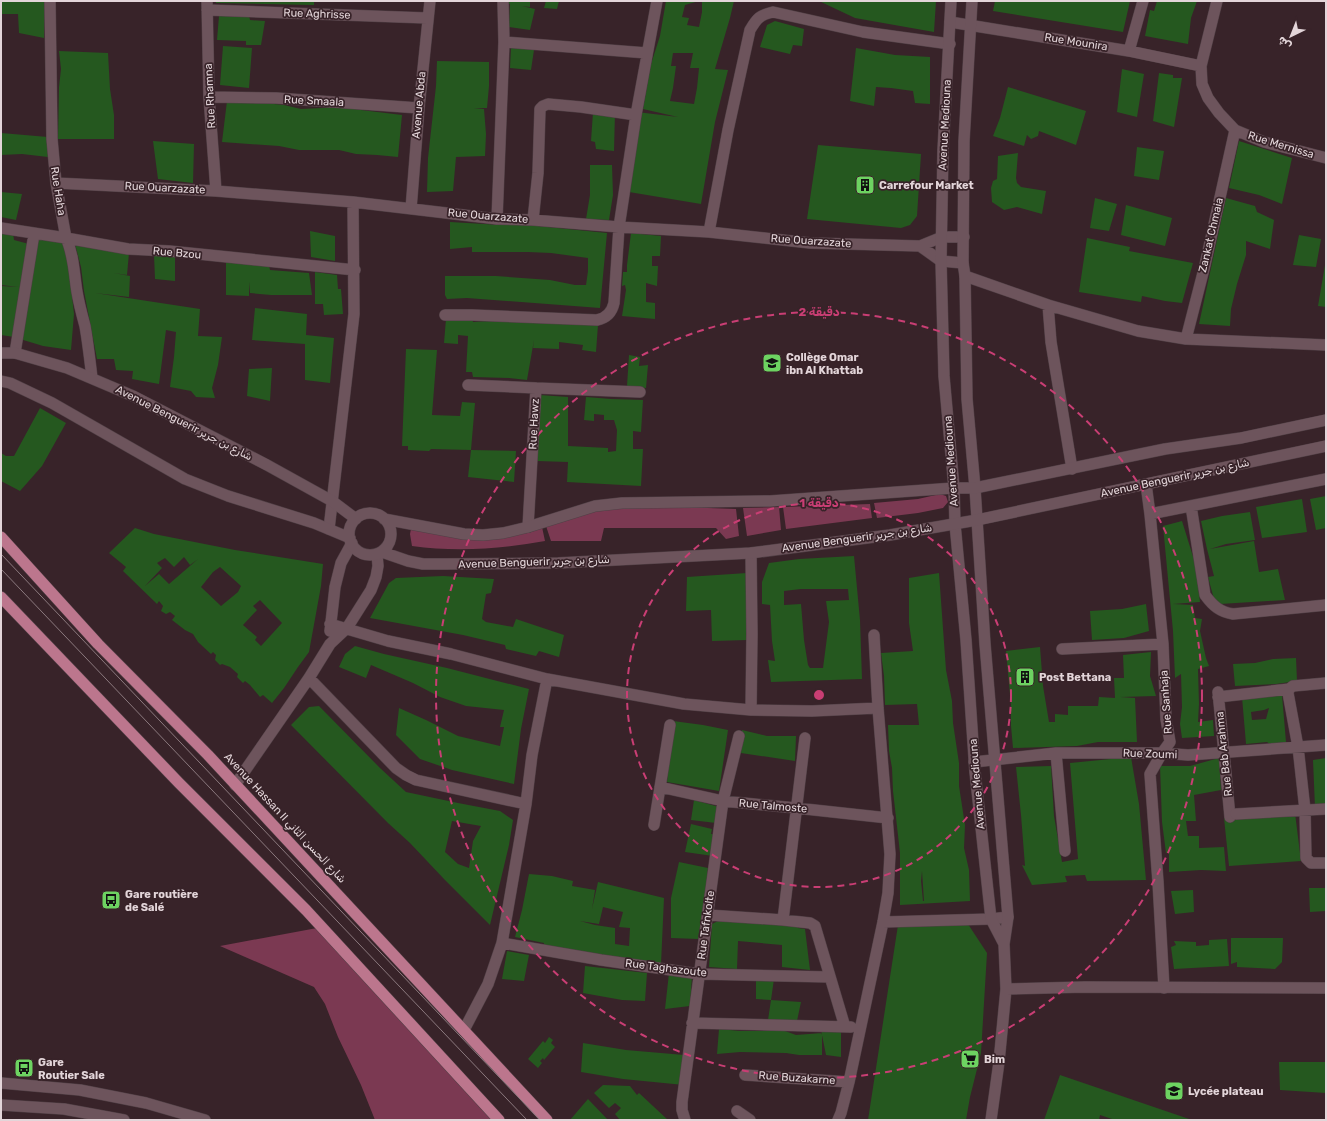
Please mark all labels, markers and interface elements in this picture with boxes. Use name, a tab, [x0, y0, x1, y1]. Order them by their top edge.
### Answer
street label: Rue Aghrisse	[283, 6, 351, 22]
north arrow	[1271, 16, 1311, 56]
street label: Rue Mounira	[1043, 31, 1109, 53]
text: ش	[1275, 33, 1294, 52]
street label: Rue Rhamna	[202, 63, 218, 129]
street label: Avenue Abda	[410, 71, 428, 139]
street label: Avenue Mediouna	[936, 79, 954, 171]
street label: Rue Smaala	[284, 93, 344, 109]
street label: Rue Mernissa	[1246, 129, 1316, 161]
street label: Rue Haha	[48, 166, 68, 216]
building icon: Carrefour Market	[854, 174, 876, 196]
street label: Rue Ouarzazate	[124, 179, 206, 197]
place label: Carrefour Market	[879, 179, 974, 192]
street label: Zankat Chmaia	[1196, 196, 1226, 274]
street label: Rue Ouarzazate	[447, 206, 529, 226]
street label: Rue Ouarzazate	[770, 232, 852, 250]
street label: Rue Bzou	[152, 244, 202, 262]
text: 2 دقيقة	[798, 305, 840, 319]
place label: Collège Omar ibn Al Khattab	[786, 351, 863, 377]
school or university icon: Collège Omar ibn Al Khattab	[761, 352, 783, 374]
street label: Avenue Benguerir شارع بن جرير	[113, 383, 255, 465]
street label: Rue Hawz	[526, 398, 542, 450]
street label: Avenue Mediouna	[941, 415, 961, 507]
street label: Avenue Benguerir شارع بن جرير	[1099, 456, 1251, 502]
text: 1 دقيقة	[799, 496, 839, 510]
street label: Avenue Benguerir شارع بن جرير	[781, 521, 933, 557]
street label: Avenue Benguerir شارع بن جرير	[458, 553, 610, 573]
building icon: Post Bettana	[1014, 666, 1036, 688]
street label: Rue Sanhaja	[1157, 670, 1175, 734]
place label: Post Bettana	[1039, 671, 1111, 684]
centre of rings	[812, 688, 826, 702]
street label: Rue Bab Arahma	[1213, 711, 1235, 797]
street label: Avenue Mediouna	[967, 738, 987, 830]
street label: Rue Zoumi	[1123, 747, 1177, 761]
street label: Avenue Hassan II شارع الحسن الثاني	[220, 750, 349, 887]
street label: Rue Talmoste	[738, 797, 808, 815]
place label: Gare routière de Salé	[125, 888, 199, 914]
bus stop icon: Gare routière de Salé	[100, 889, 122, 911]
street label: Rue Tafnkolte	[695, 890, 717, 960]
street label: Rue Taghazoute	[624, 957, 708, 979]
supermarket icon: Bim	[959, 1048, 981, 1070]
place label: Bim	[984, 1053, 1005, 1066]
place label: Gare Routier Sale	[38, 1056, 105, 1082]
bus stop icon: Gare Routier Sale	[13, 1057, 35, 1079]
street label: Rue Buzakarne	[758, 1069, 836, 1087]
school or university icon: Lycée plateau	[1163, 1080, 1185, 1102]
place label: Lycée plateau	[1188, 1085, 1264, 1098]

